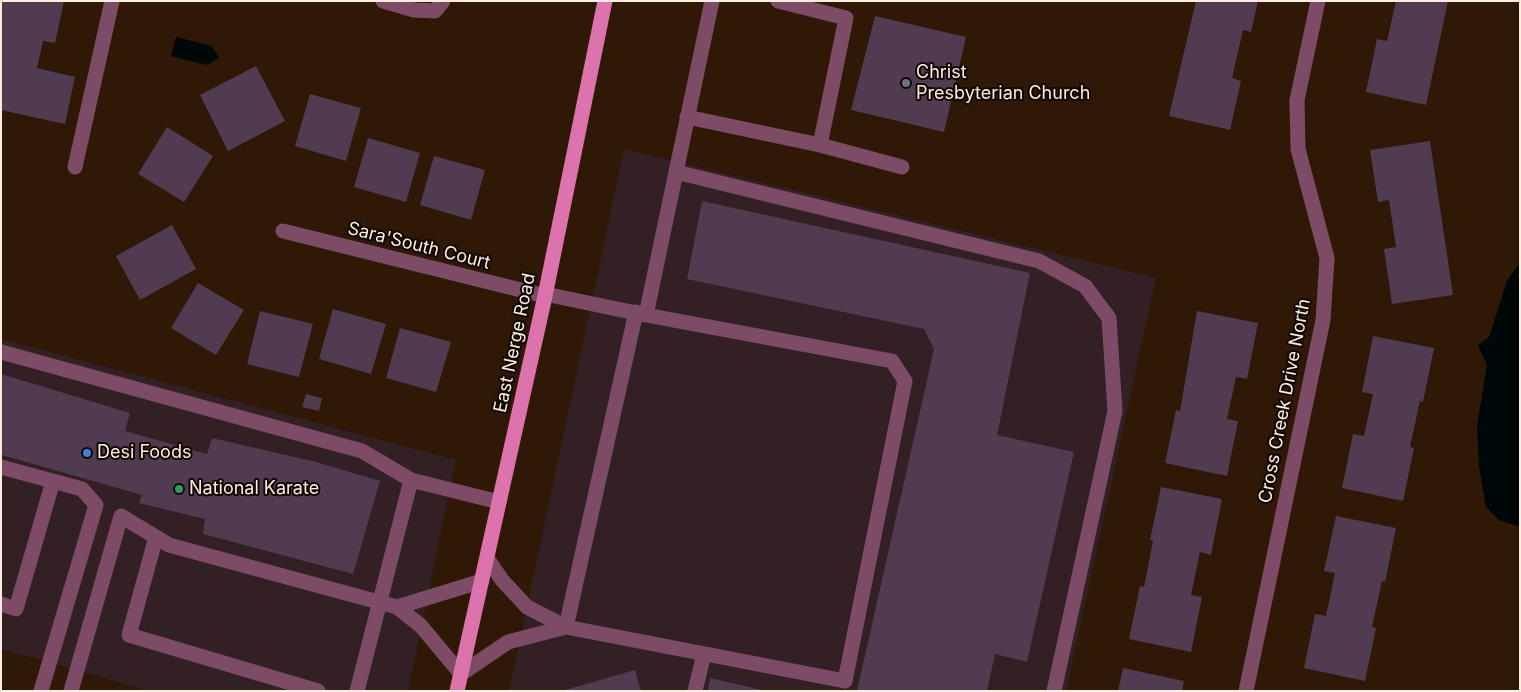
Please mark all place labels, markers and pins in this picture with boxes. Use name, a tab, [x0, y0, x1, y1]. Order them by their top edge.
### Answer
place label: Christ Presbyterian Church	[916, 62, 1090, 104]
marker: Christ Presbyterian Church	[900, 77, 912, 89]
place label: Desi Foods	[97, 442, 191, 464]
marker: Desi Foods	[81, 447, 93, 459]
place label: National Karate	[189, 478, 319, 500]
marker: National Karate	[173, 483, 185, 495]

